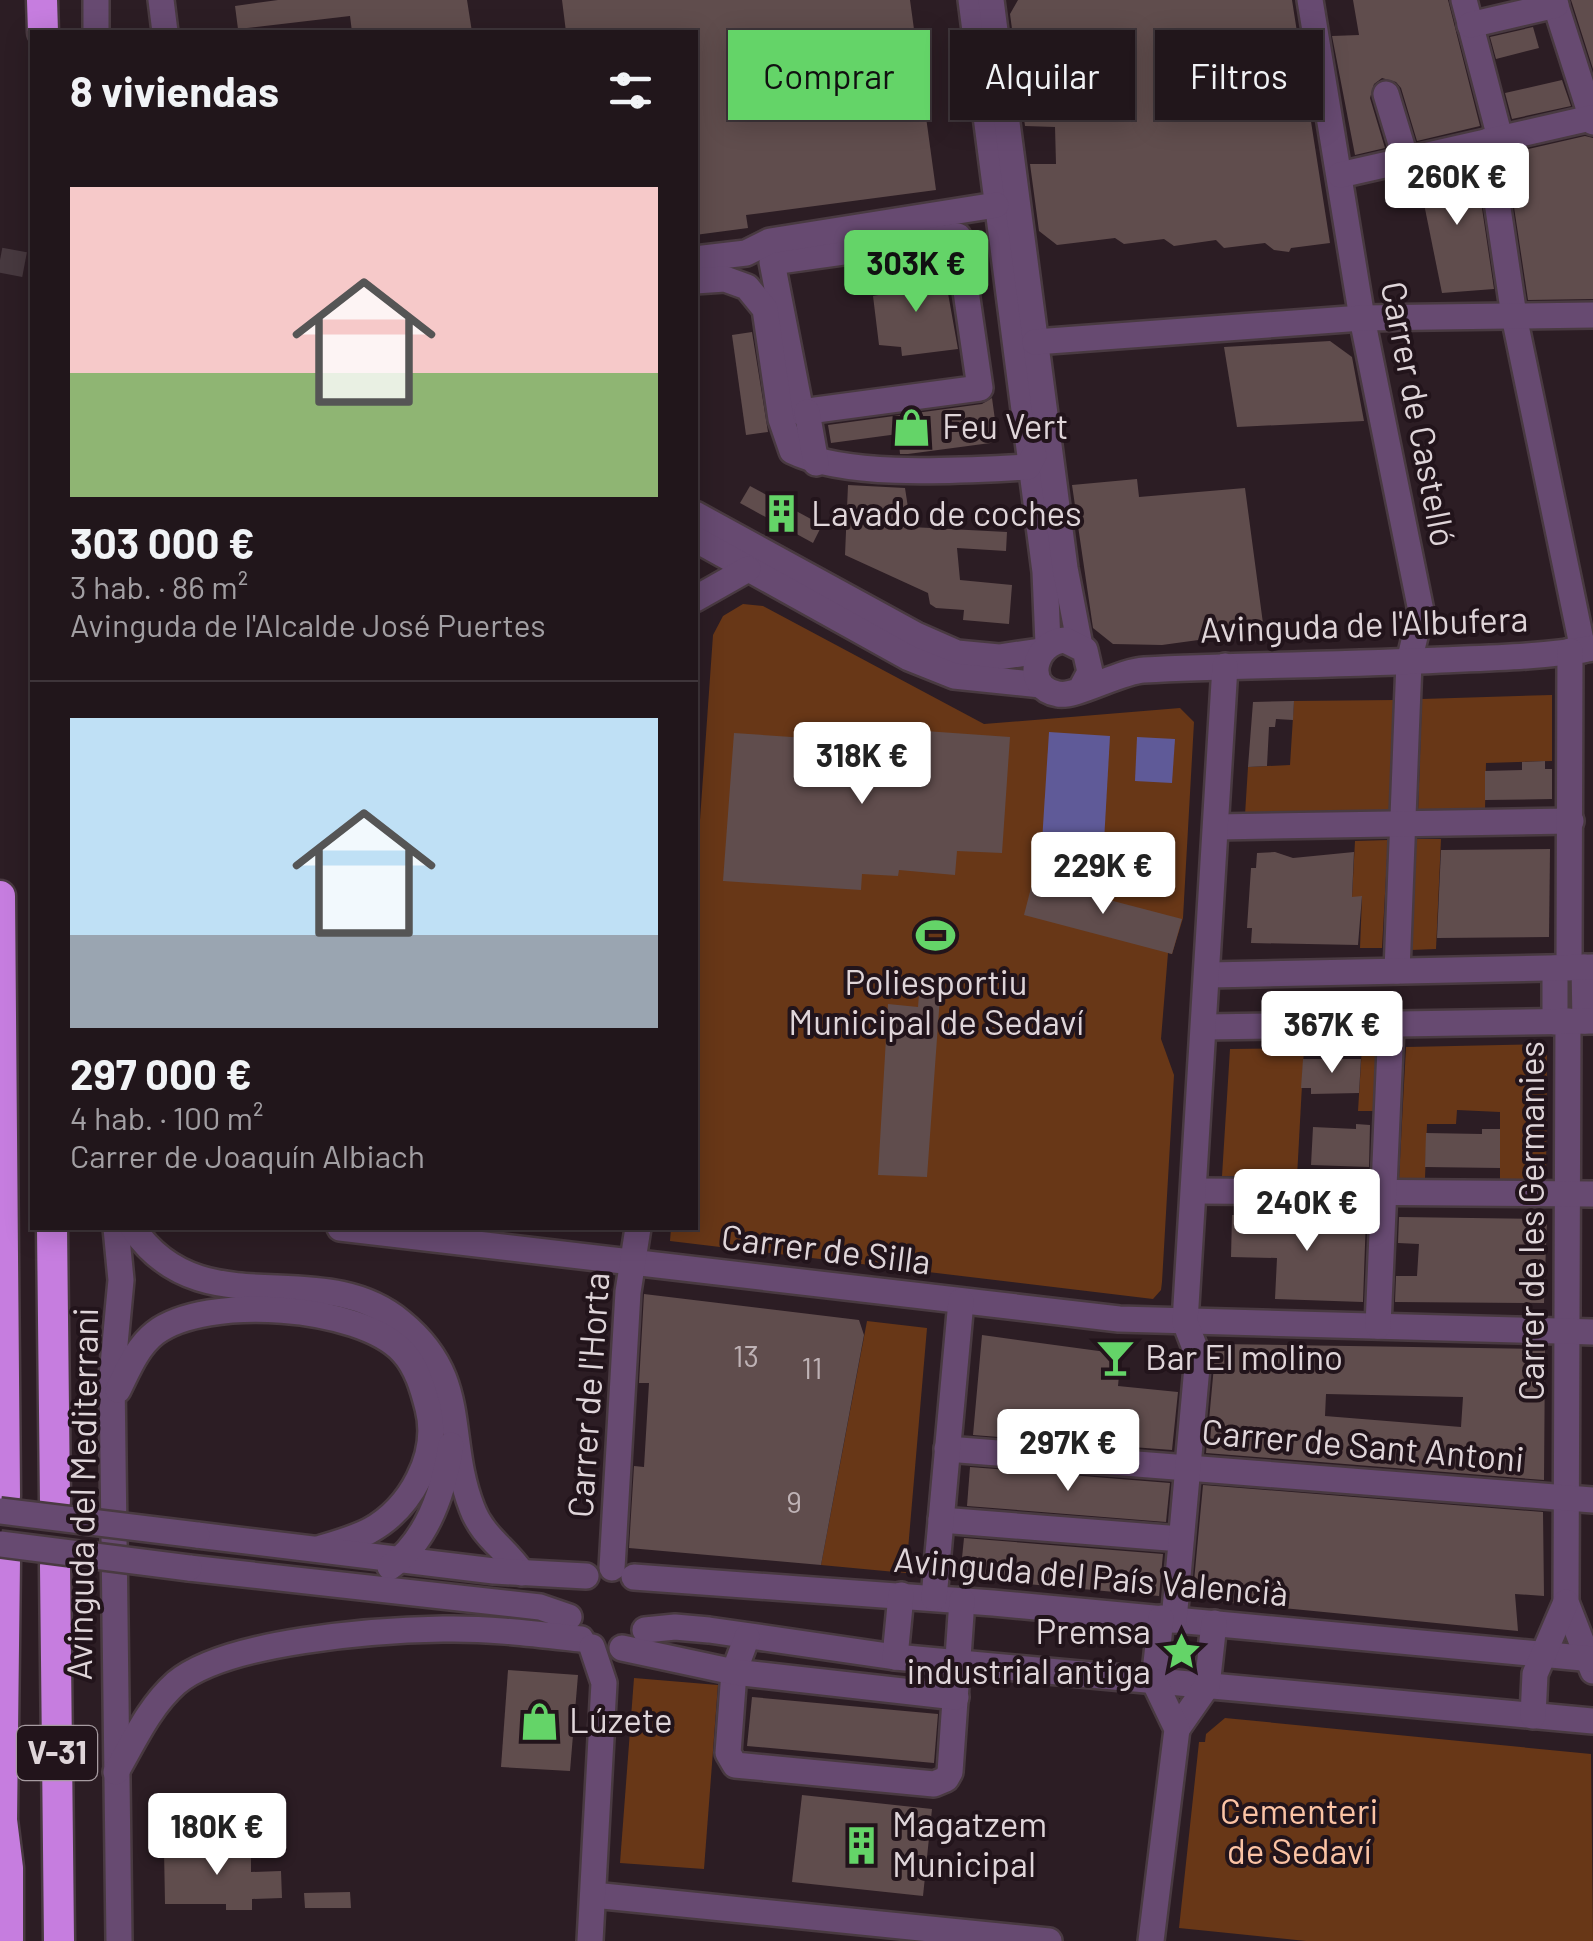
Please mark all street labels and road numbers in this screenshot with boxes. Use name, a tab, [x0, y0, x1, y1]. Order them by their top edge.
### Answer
street label: Carrer de Castelló	[1374, 278, 1466, 550]
street label: Avinguda de l'Albufera	[1199, 596, 1529, 650]
street label: Carrer de les Germanies	[1509, 1041, 1551, 1401]
street label: Carrer de Silla	[719, 1214, 933, 1282]
street label: Carrer de l'Horta	[557, 1271, 617, 1519]
street label: Avinguda del Mediterrani	[57, 1307, 105, 1681]
street label: Carrer de Sant Antoni	[1200, 1409, 1526, 1479]
street label: Avinguda del País Valencià	[892, 1537, 1290, 1613]
road number: V-31	[17, 1726, 97, 1780]

